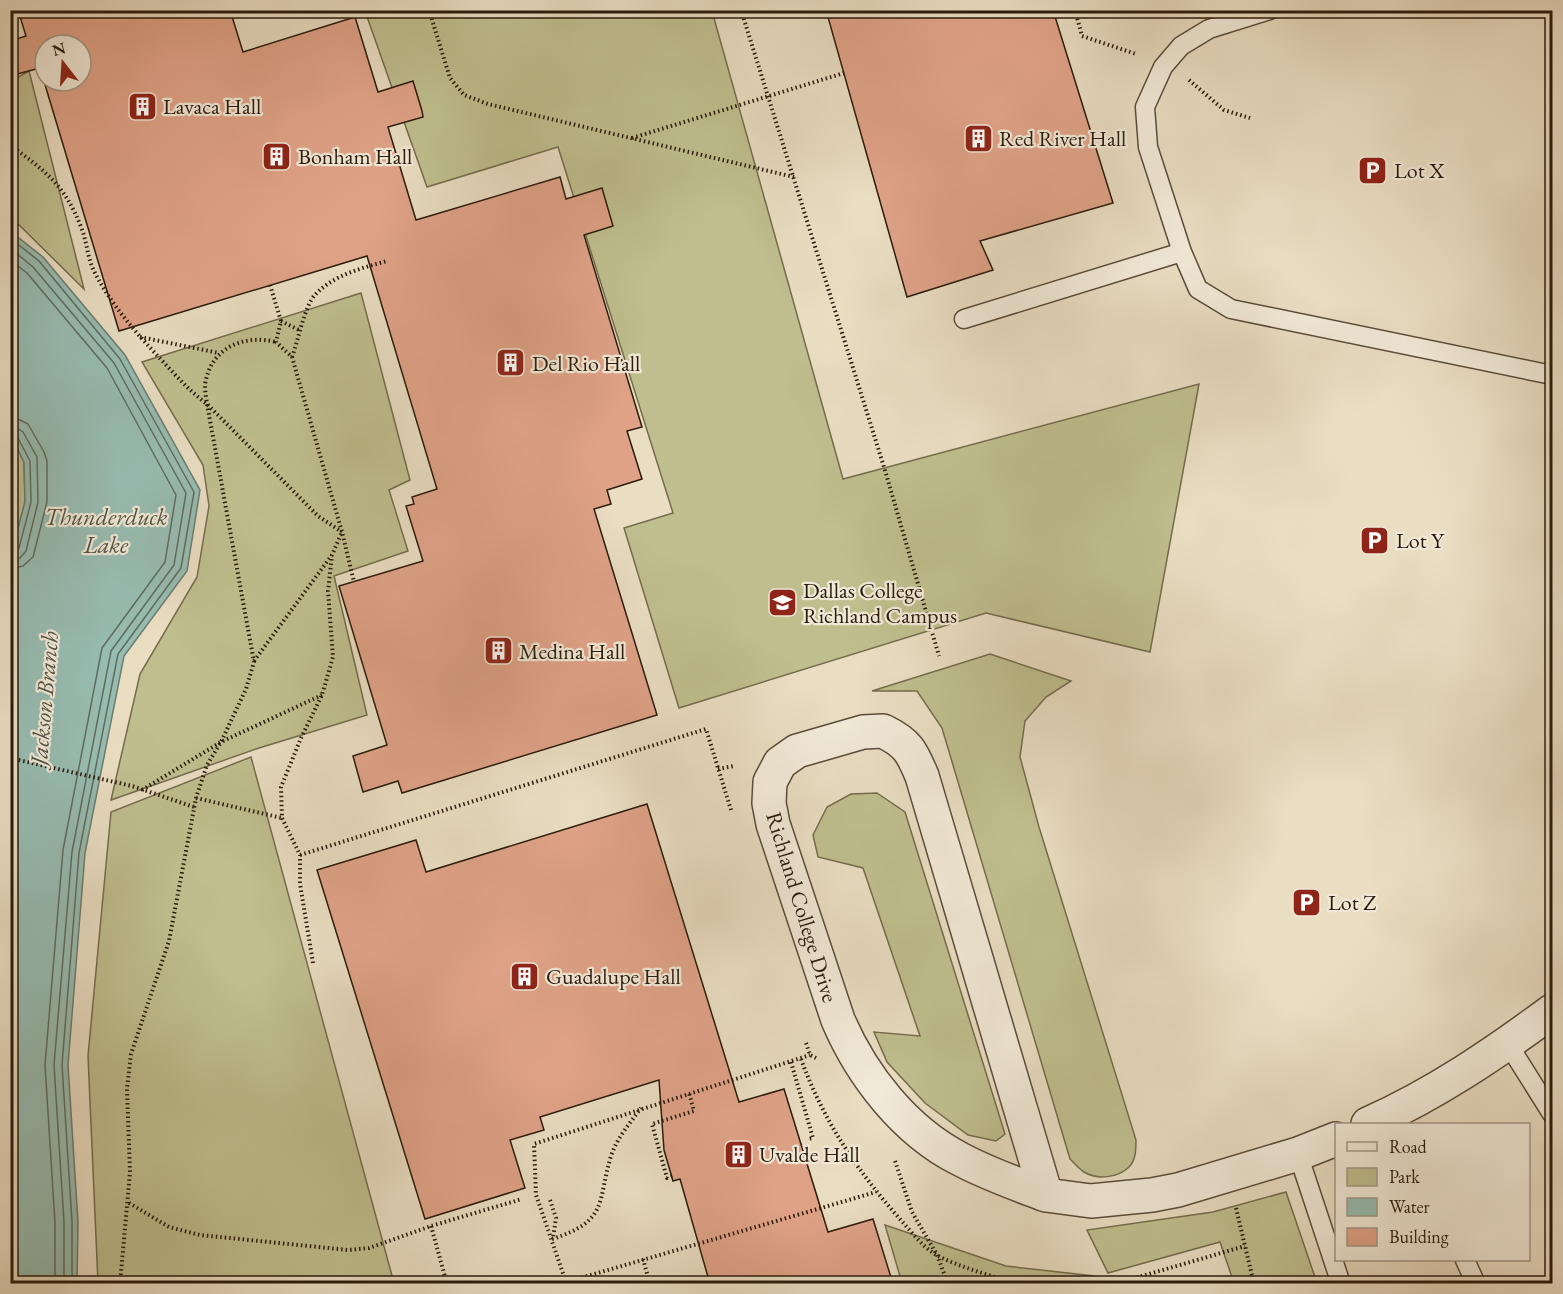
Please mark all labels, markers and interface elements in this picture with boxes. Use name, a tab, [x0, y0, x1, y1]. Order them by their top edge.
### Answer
north arrow	[33, 33, 93, 93]
text: N	[49, 37, 68, 61]
building icon: Lavaca Hall	[126, 90, 158, 122]
place label: Lavaca Hall	[163, 92, 261, 121]
building icon: Red River Hall	[962, 122, 994, 154]
place label: Red River Hall	[999, 124, 1126, 153]
building icon: Bonham Hall	[261, 140, 293, 172]
place label: Bonham Hall	[298, 142, 412, 171]
parking icon: Lot X	[1357, 154, 1389, 186]
place label: Lot X	[1394, 156, 1445, 185]
building icon: Del Rio Hall	[495, 347, 527, 379]
place label: Del Rio Hall	[532, 349, 640, 378]
water label: Thunderduck Lake	[45, 501, 168, 560]
parking icon: Lot Y	[1359, 524, 1391, 556]
place label: Lot Y	[1396, 526, 1445, 555]
place label: Dallas College Richland Campus	[803, 576, 957, 630]
school or university icon: Dallas College Richland Campus	[766, 587, 798, 619]
water label: Jackson Branch	[22, 629, 65, 771]
building icon: Medina Hall	[482, 635, 514, 667]
place label: Medina Hall	[519, 637, 625, 666]
street label: Richland College Drive	[759, 808, 845, 1006]
parking icon: Lot Z	[1291, 886, 1323, 918]
place label: Lot Z	[1328, 888, 1376, 917]
building icon: Guadalupe Hall	[509, 960, 541, 992]
place label: Guadalupe Hall	[546, 962, 681, 991]
legend	[1335, 1123, 1530, 1261]
text: Road	[1389, 1135, 1428, 1158]
building icon: Uvalde Hall	[722, 1138, 754, 1170]
place label: Uvalde Hall	[759, 1140, 860, 1169]
text: Park	[1389, 1165, 1420, 1188]
text: Water	[1389, 1195, 1430, 1218]
text: Building	[1389, 1225, 1449, 1248]

